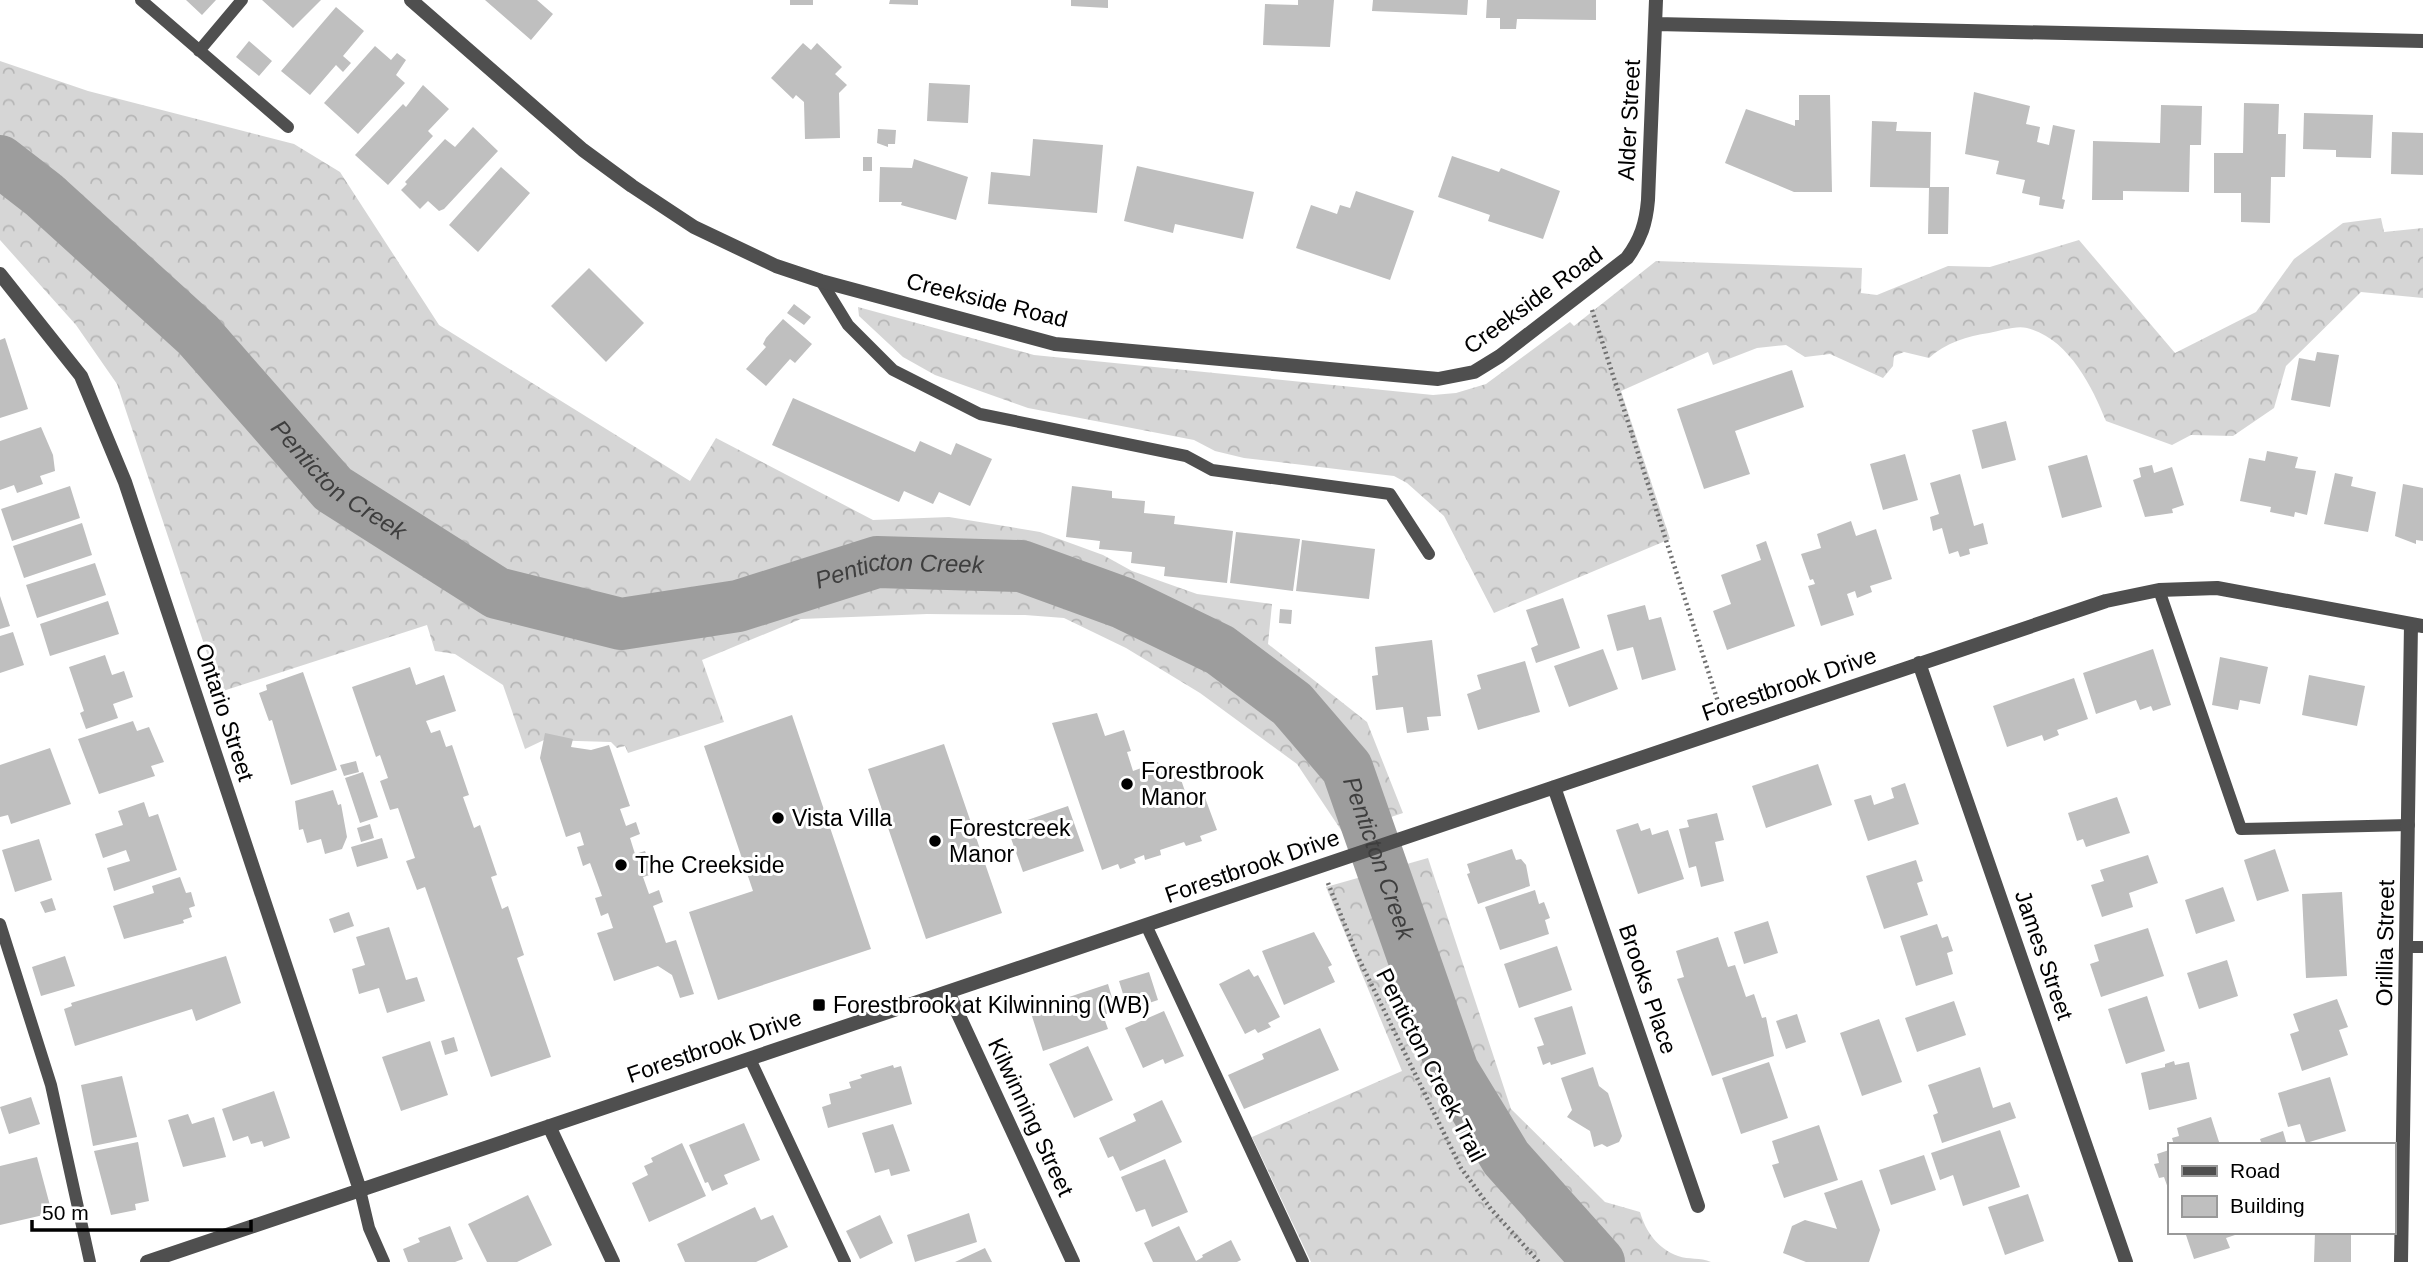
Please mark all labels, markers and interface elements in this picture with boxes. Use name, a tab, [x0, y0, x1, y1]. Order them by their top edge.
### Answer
street label: Alder Street	[1613, 58, 1645, 181]
street label: Creekside Road	[1459, 241, 1607, 359]
street label: Creekside Road	[904, 267, 1070, 333]
water label: Penticton Creek	[266, 414, 413, 546]
water label: Penticton Creek	[812, 548, 986, 594]
street label: Ontario Street	[191, 640, 260, 785]
street label: Forestbrook Drive	[1698, 642, 1880, 726]
place label: Forestbrook Manor	[1141, 758, 1264, 810]
water label: Penticton Creek	[1338, 773, 1421, 945]
marker: Forestbrook Manor	[1119, 776, 1135, 792]
place label: Vista Villa	[792, 805, 892, 831]
marker: Vista Villa	[770, 810, 786, 826]
place label: Forestcreek Manor	[949, 815, 1071, 867]
street label: Forestbrook Drive	[1161, 824, 1343, 908]
marker: Forestcreek Manor	[927, 833, 943, 849]
place label: The Creekside	[635, 852, 785, 878]
marker: The Creekside	[613, 857, 629, 873]
street label: Orillia Street	[2371, 879, 2399, 1006]
street label: James Street	[2010, 887, 2079, 1024]
street label: Brooks Place	[1614, 921, 1682, 1057]
street label: Penticton Creek Trail	[1371, 964, 1491, 1166]
place label: Forestbrook at Kilwinning (WB)	[833, 992, 1150, 1018]
marker: Forestbrook at Kilwinning (WB)	[811, 997, 827, 1013]
street label: Forestbrook Drive	[623, 1004, 805, 1088]
street label: Kilwinning Street	[983, 1034, 1079, 1201]
legend	[2168, 1143, 2395, 1234]
text: Road	[2230, 1159, 2280, 1182]
scale bar	[32, 1188, 250, 1232]
text: Building	[2230, 1194, 2305, 1217]
text: 50 m	[42, 1201, 89, 1224]

